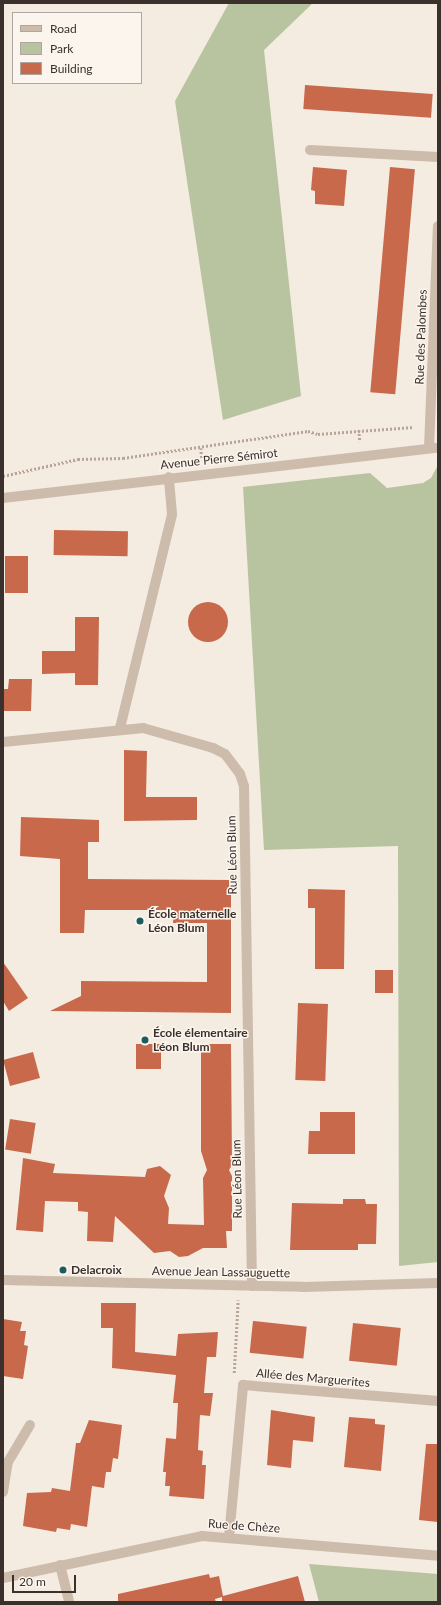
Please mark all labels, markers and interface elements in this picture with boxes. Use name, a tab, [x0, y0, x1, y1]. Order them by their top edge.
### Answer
legend	[12, 12, 142, 84]
text: Road	[50, 21, 77, 36]
text: Park	[50, 41, 73, 56]
text: Building	[50, 61, 93, 76]
street label: Rue des Palombes	[412, 289, 430, 385]
street label: Avenue Pierre Sémirot	[160, 446, 278, 472]
street label: Rue Léon Blum	[224, 815, 240, 895]
place label: École maternelle Léon Blum	[148, 907, 236, 935]
marker: École maternelle Léon Blum	[135, 916, 145, 926]
place label: École élementaire Léon Blum	[153, 1026, 248, 1054]
marker: École élementaire Léon Blum	[140, 1035, 150, 1045]
street label: Rue Léon Blum	[229, 1139, 245, 1219]
place label: Delacroix	[71, 1263, 122, 1277]
street label: Avenue Jean Lassauguette	[152, 1264, 290, 1280]
marker: Delacroix	[58, 1265, 68, 1275]
street label: Allée des Marguerites	[255, 1366, 371, 1390]
street label: Rue de Chèze	[207, 1516, 281, 1536]
scale bar	[14, 1567, 78, 1593]
text: 20 m	[19, 1574, 46, 1589]

